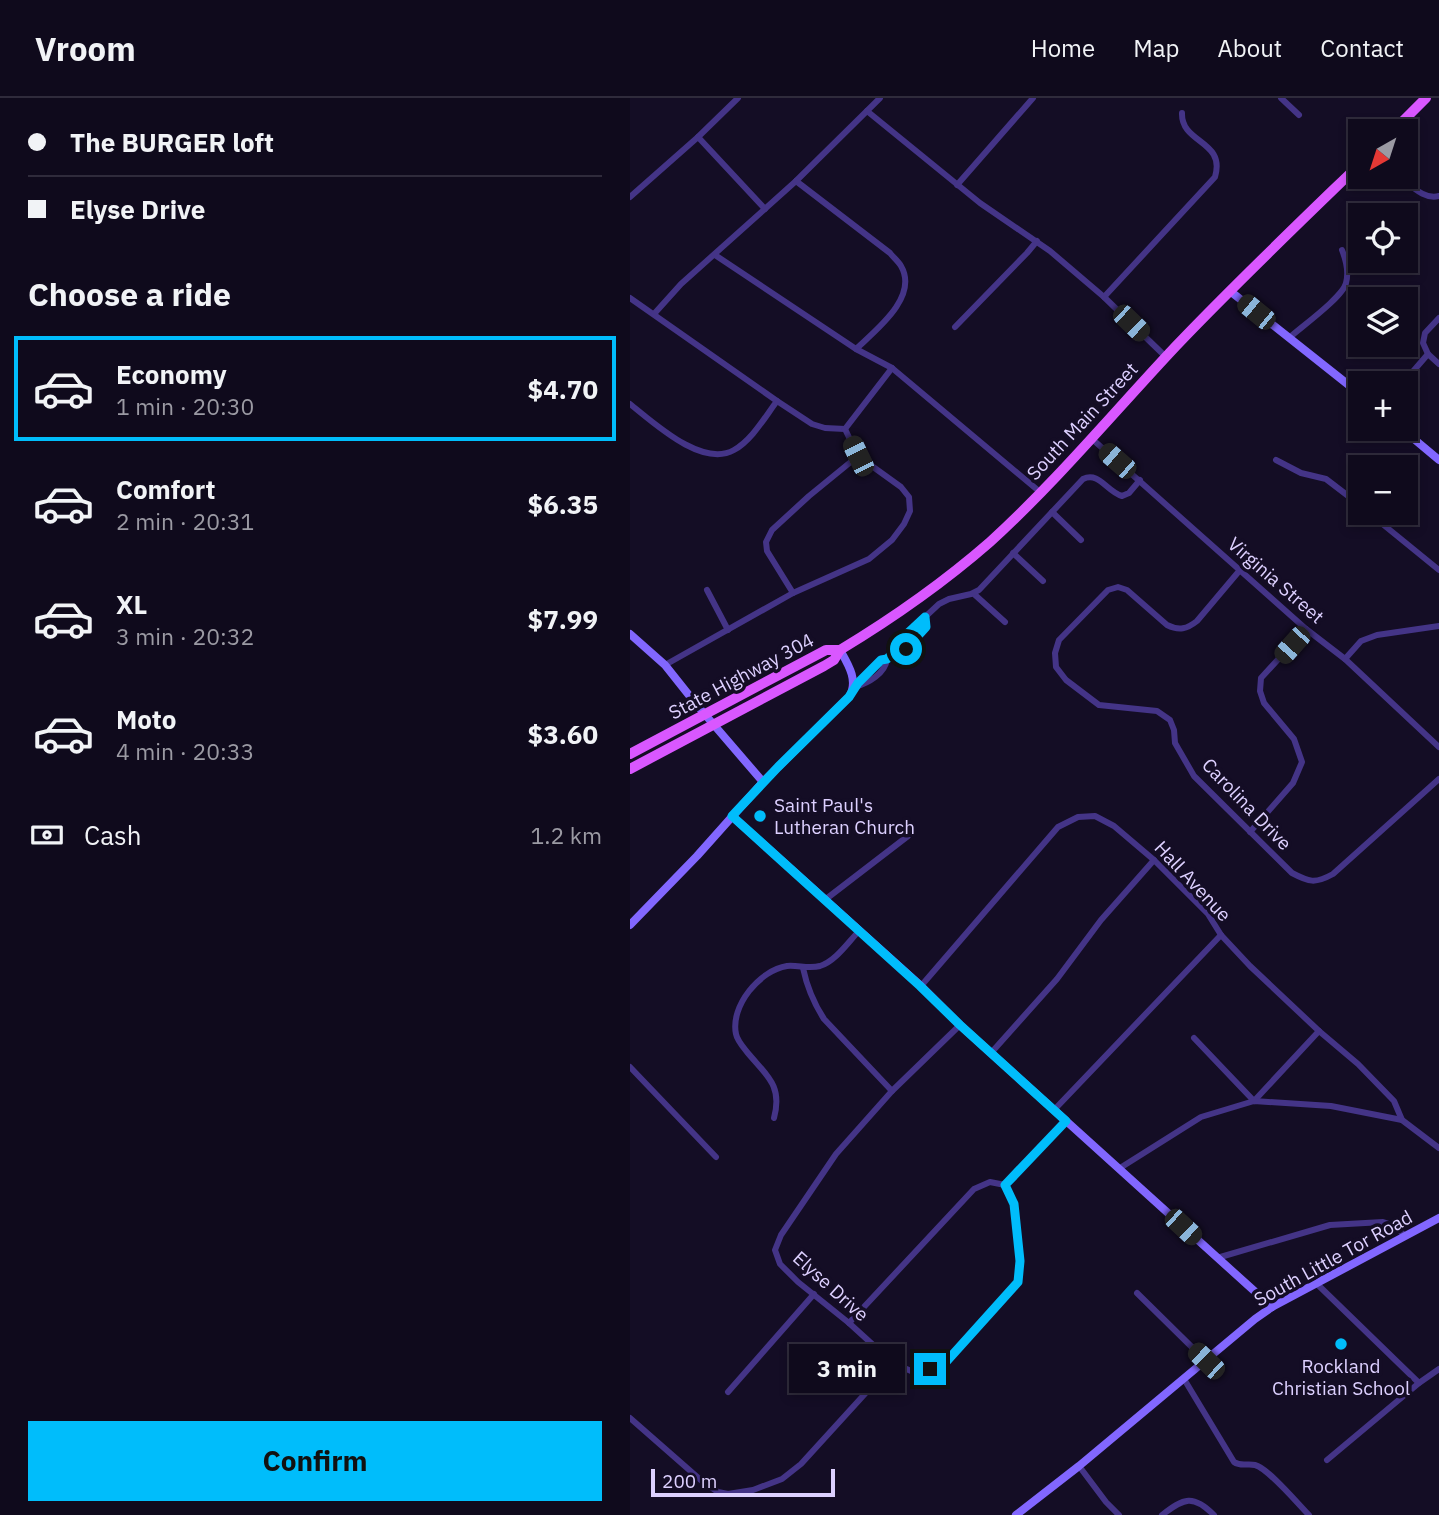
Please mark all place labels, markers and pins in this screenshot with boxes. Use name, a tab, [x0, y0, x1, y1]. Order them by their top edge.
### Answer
place label: Saint Paul's Lutheran Church	[774, 793, 915, 839]
marker: Saint Paul's Lutheran Church	[752, 808, 768, 824]
marker: Rockland Christian School	[1333, 1336, 1349, 1352]
place label: Rockland Christian School	[1272, 1354, 1410, 1400]

